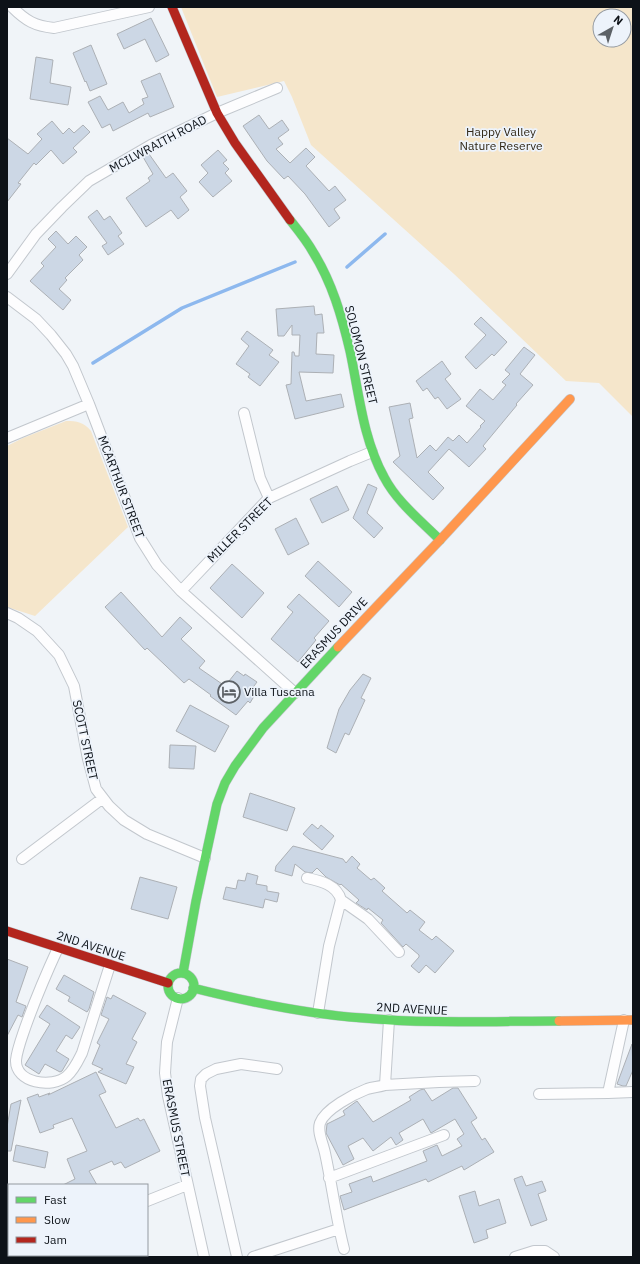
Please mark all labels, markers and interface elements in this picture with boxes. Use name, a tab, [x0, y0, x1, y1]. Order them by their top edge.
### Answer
north arrow	[592, 8, 632, 48]
text: N	[611, 12, 626, 28]
street label: MCILWRAITH ROAD	[106, 112, 209, 176]
park label: Happy Valley Nature Reserve	[459, 124, 543, 153]
street label: SOLOMON STREET	[342, 304, 381, 406]
street label: MCARTHUR STREET	[95, 433, 148, 540]
street label: MILLER STREET	[204, 494, 276, 565]
street label: ERASMUS DRIVE	[297, 594, 370, 671]
hotel icon: Villa Tuscana	[216, 679, 242, 705]
place label: Villa Tuscana	[244, 684, 315, 699]
street label: SCOTT STREET	[70, 698, 101, 781]
street label: 2ND AVENUE	[55, 927, 128, 964]
street label: 2ND AVENUE	[376, 999, 448, 1018]
street label: ERASMUS STREET	[160, 1078, 193, 1178]
legend	[8, 1184, 148, 1256]
text: Fast	[44, 1192, 67, 1207]
text: Slow	[44, 1212, 70, 1227]
text: Jam	[44, 1232, 67, 1247]

